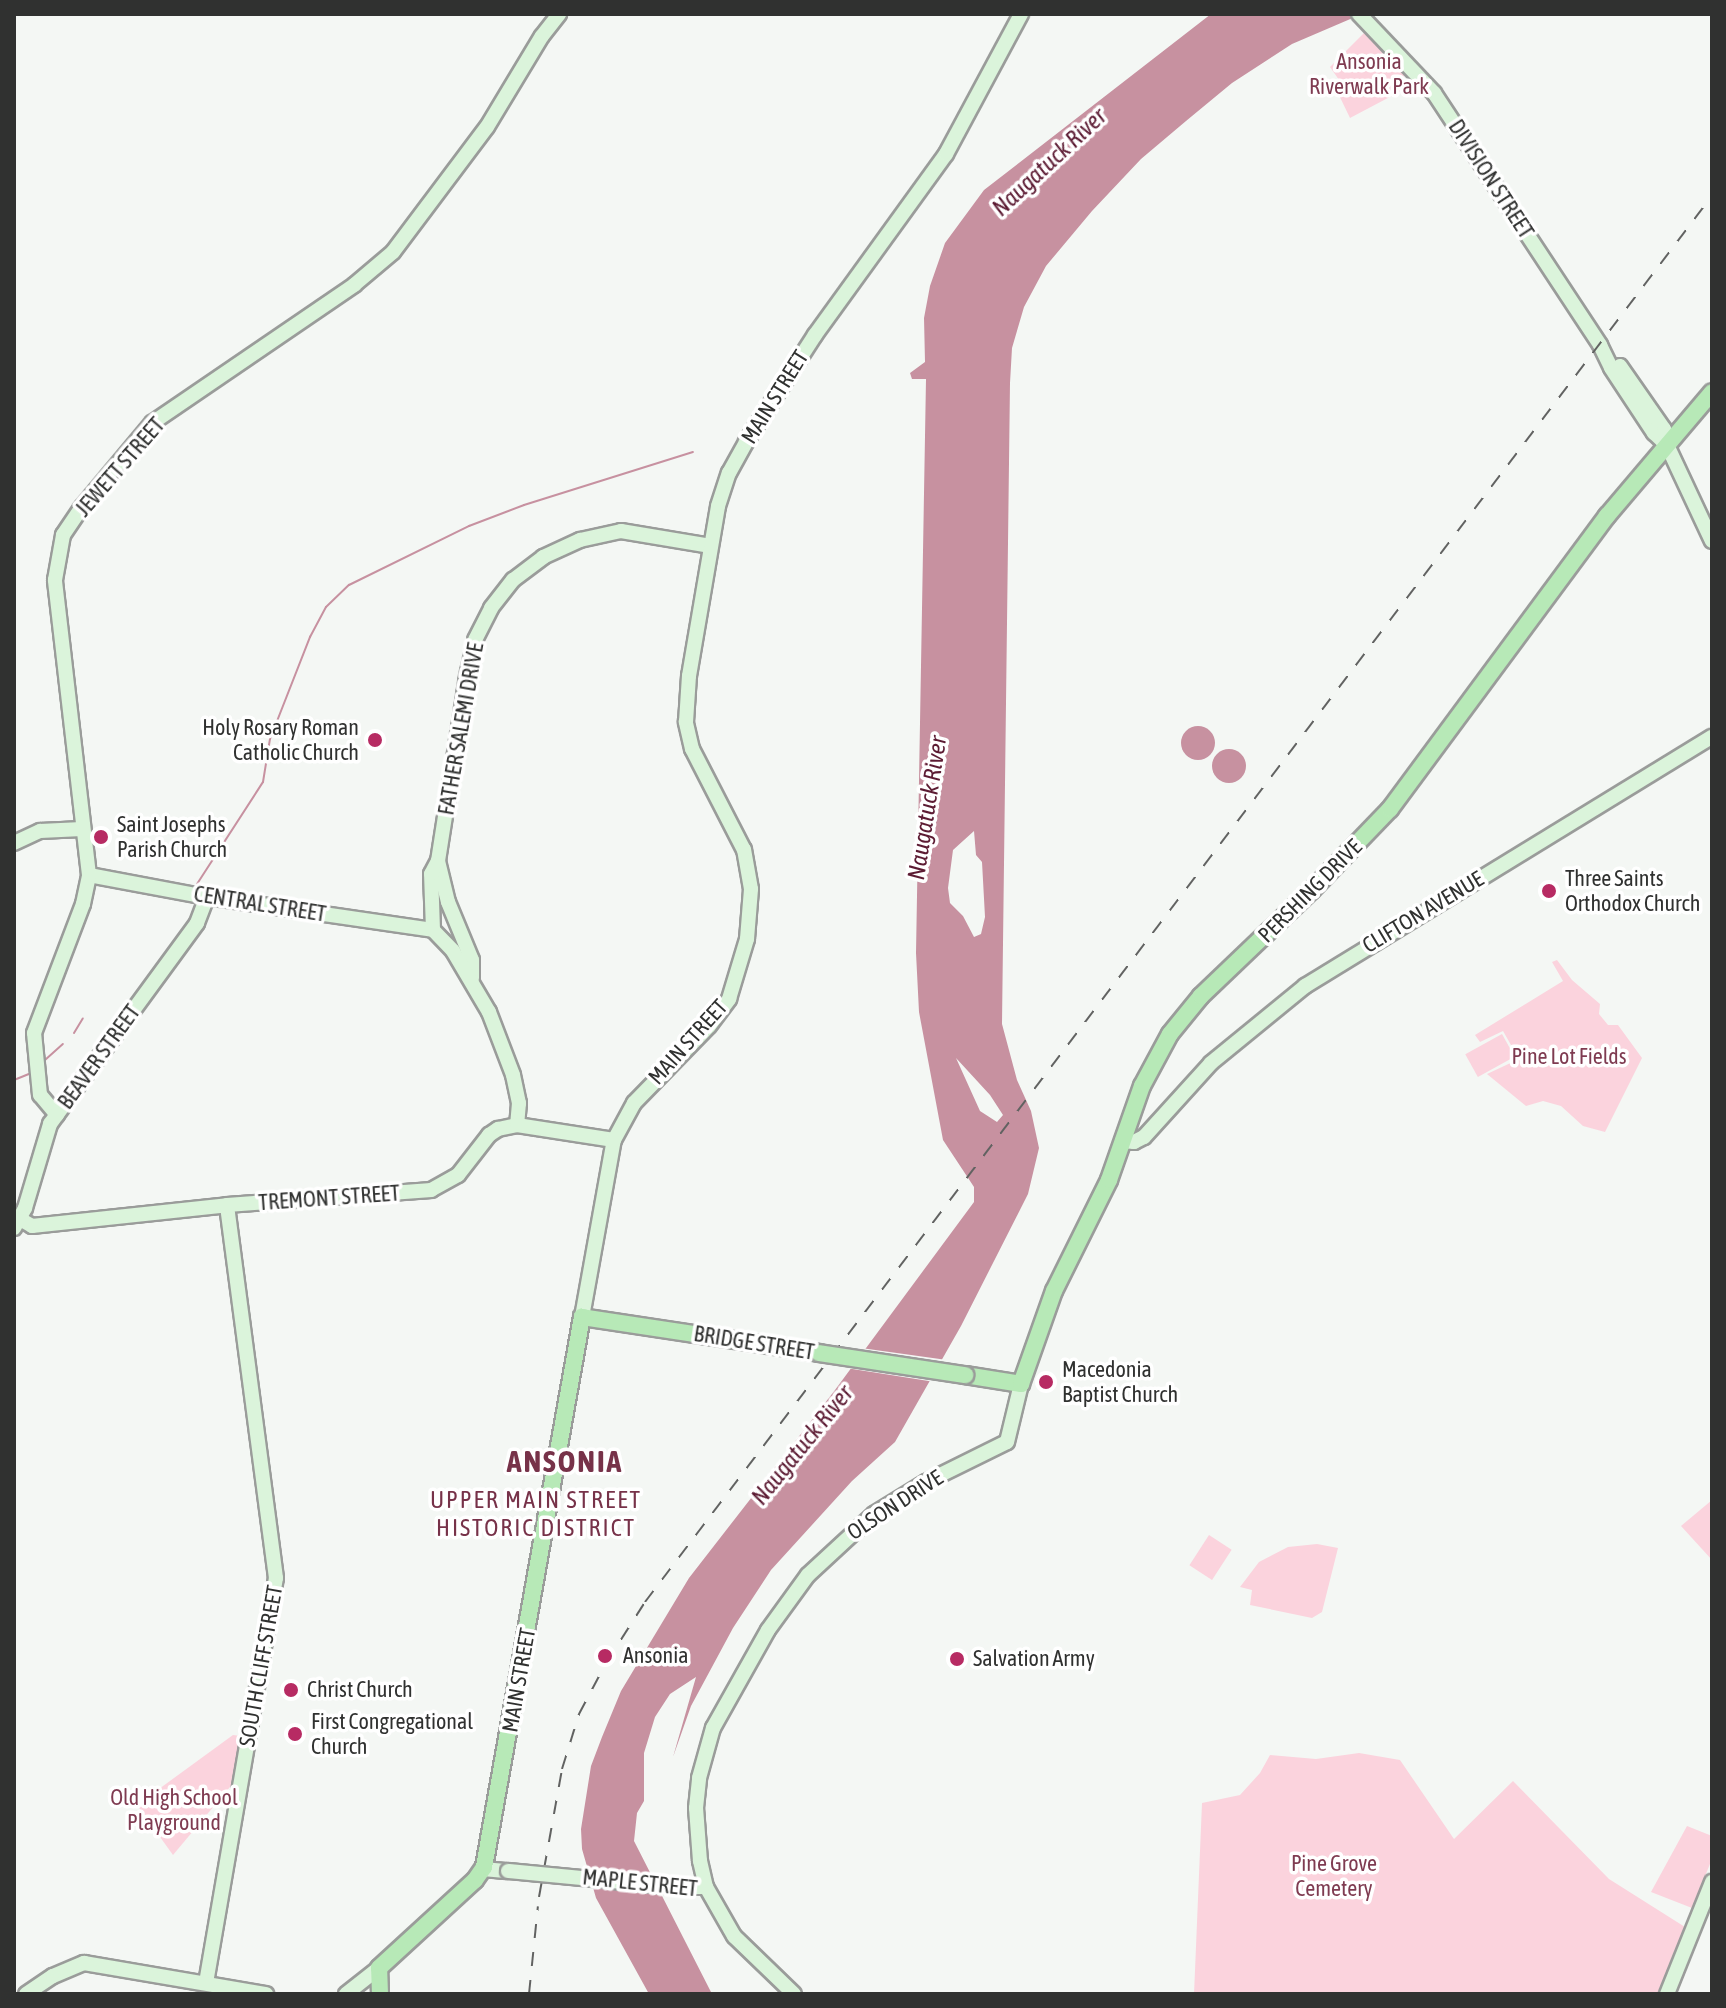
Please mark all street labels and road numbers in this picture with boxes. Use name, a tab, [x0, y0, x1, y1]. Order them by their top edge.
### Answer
street label: DIVISION STREET	[1443, 115, 1539, 243]
street label: MAIN STREET	[736, 345, 814, 449]
street label: JEWETT STREET	[70, 412, 170, 522]
street label: FATHER SALEMI DRIVE	[433, 641, 489, 817]
street label: PERSHING DRIVE	[1253, 834, 1367, 948]
street label: CLIFTON AVENUE	[1358, 865, 1488, 959]
street label: CENTRAL STREET	[192, 881, 328, 927]
street label: MAIN STREET	[643, 994, 733, 1090]
street label: BEAVER STREET	[52, 1000, 146, 1114]
street label: TREMONT STREET	[257, 1180, 401, 1216]
street label: BRIDGE STREET	[692, 1320, 816, 1366]
street label: OLSON DRIVE	[842, 1464, 948, 1546]
street label: SOUTH CLIFF STREET	[234, 1583, 288, 1749]
street label: MAIN STREET	[497, 1626, 541, 1734]
street label: MAPLE STREET	[581, 1864, 699, 1902]

